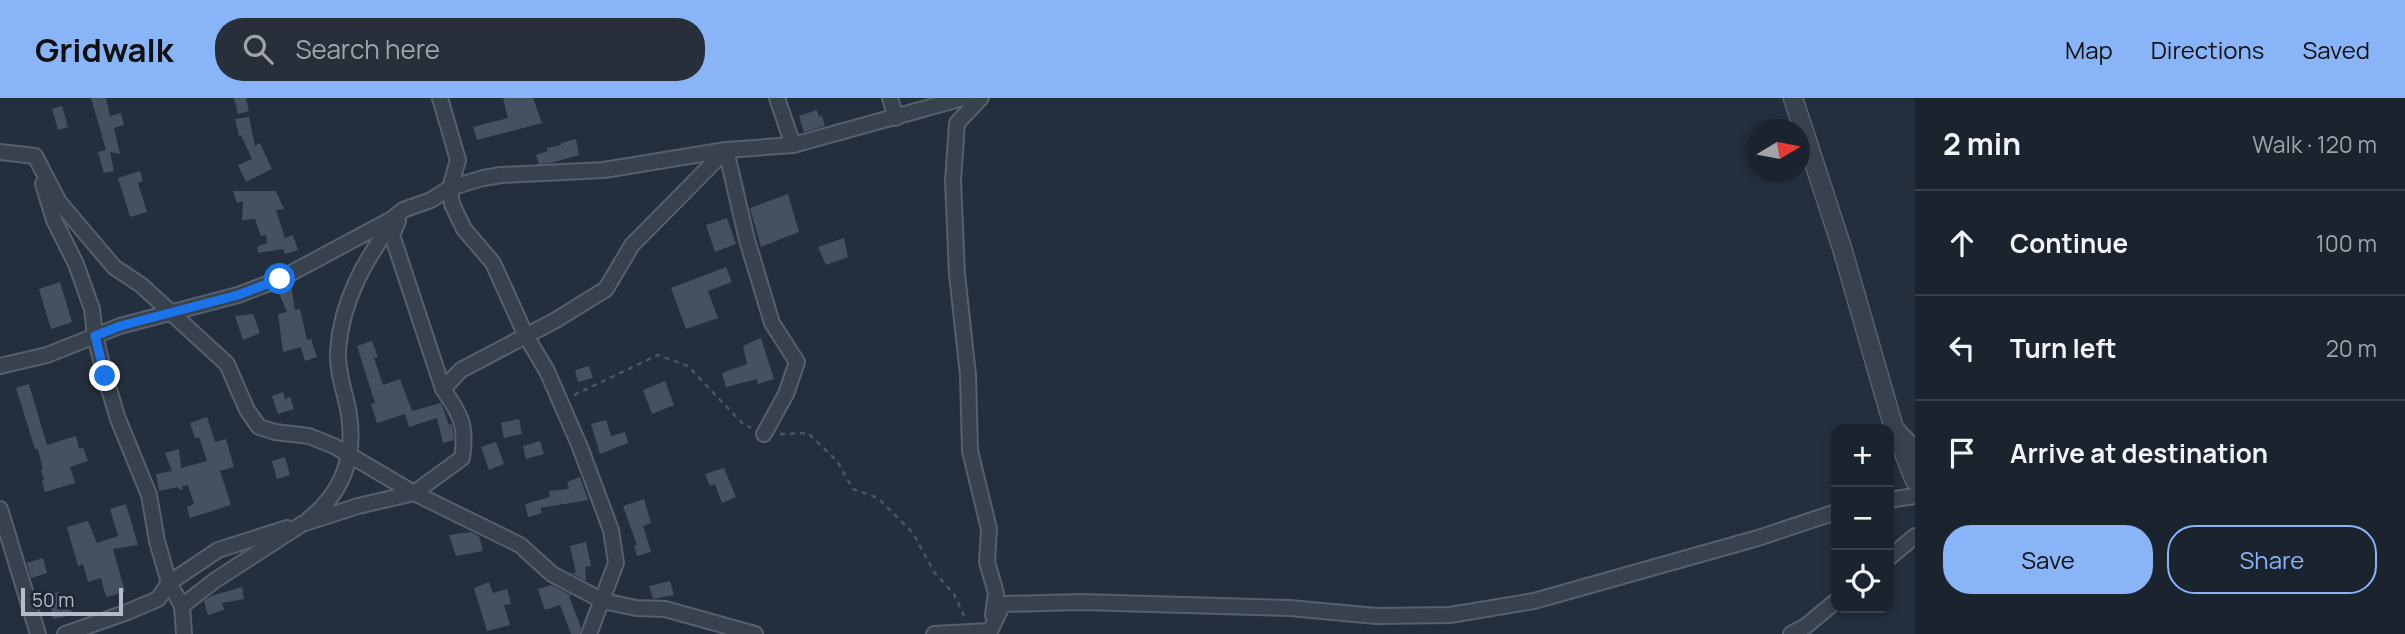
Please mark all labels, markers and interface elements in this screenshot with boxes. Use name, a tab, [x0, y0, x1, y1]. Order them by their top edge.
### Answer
search box	[215, 18, 705, 81]
text: Gridwalk	[35, 27, 173, 72]
icon: search	[239, 30, 277, 68]
text: Search here	[295, 31, 440, 67]
text: Map	[2065, 33, 2113, 66]
text: Directions	[2151, 33, 2264, 66]
text: Saved	[2302, 33, 2370, 66]
north arrow	[1747, 119, 1810, 182]
text: 2 min	[1943, 123, 2021, 164]
text: Walk · 120 m	[2252, 128, 2377, 160]
icon: ahead	[1943, 224, 1981, 262]
text: Continue	[2010, 225, 2128, 261]
text: 100 m	[2316, 227, 2377, 259]
route start	[264, 263, 295, 294]
icon: left	[1943, 329, 1981, 367]
text: Turn left	[2010, 330, 2117, 366]
text: 20 m	[2326, 332, 2377, 364]
route end	[89, 360, 120, 391]
map controls	[1831, 424, 1894, 613]
button: +	[1831, 424, 1894, 487]
icon: arrive	[1943, 434, 1981, 472]
text: Arrive at destination	[2010, 435, 2268, 471]
button: −	[1831, 487, 1894, 550]
button: Save	[1943, 525, 2153, 594]
button: Share	[2167, 525, 2377, 594]
button: locate	[1831, 550, 1894, 613]
scale bar	[21, 585, 122, 617]
text: 50 m	[32, 587, 74, 613]

